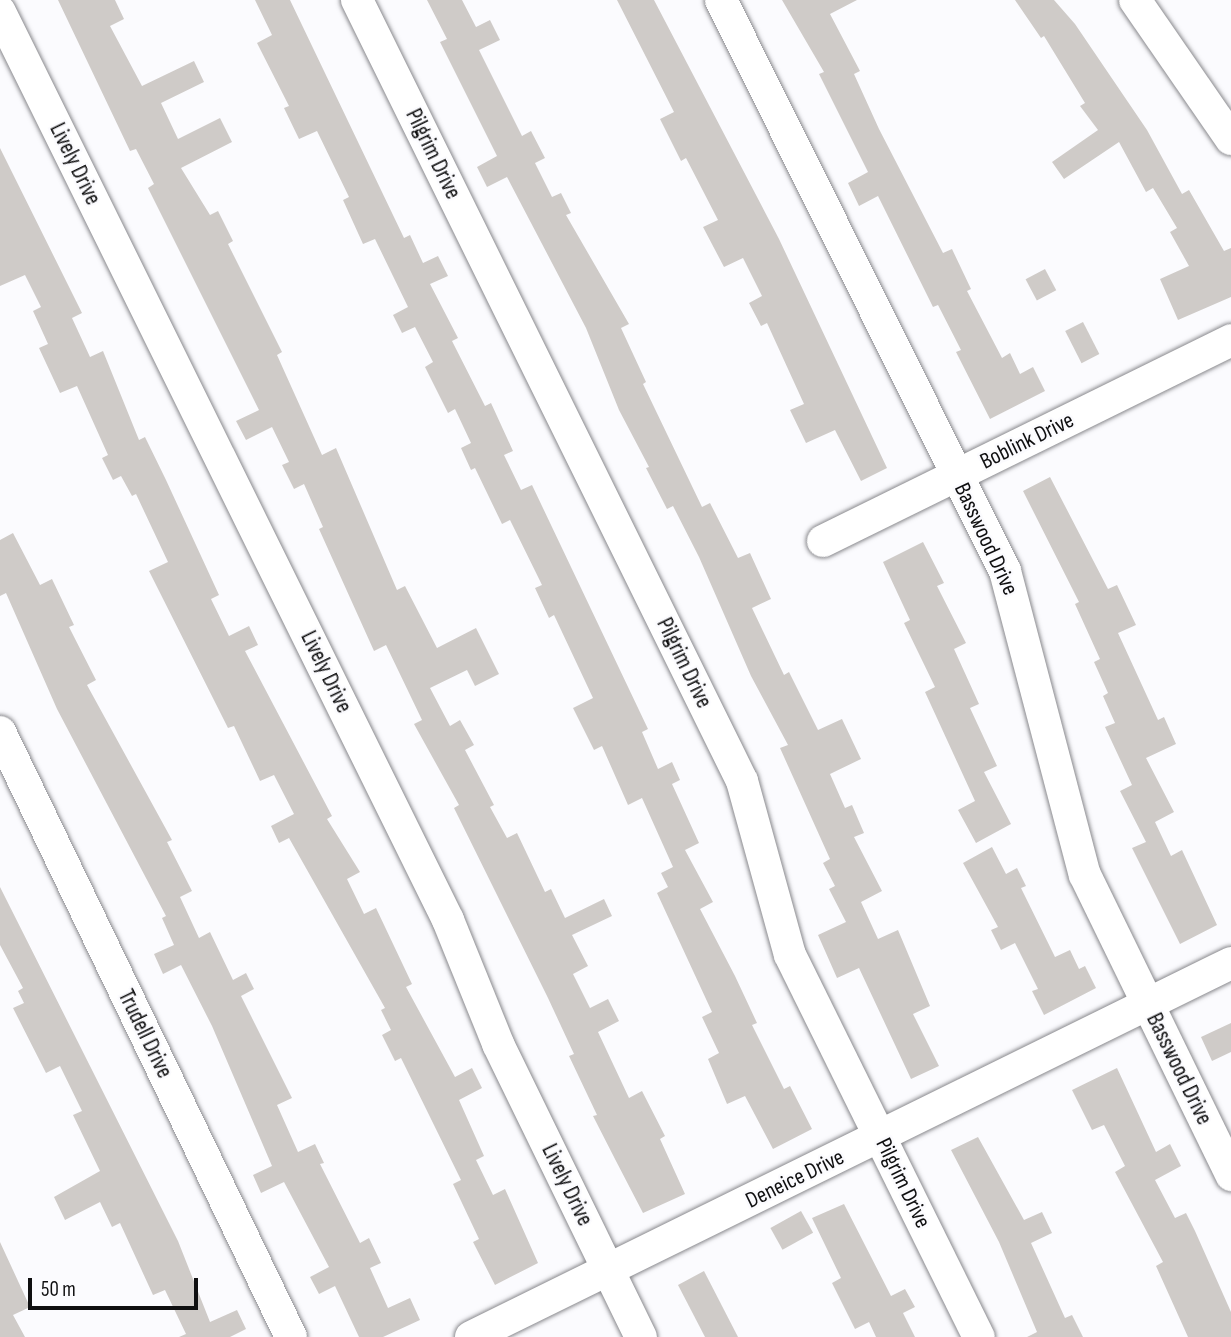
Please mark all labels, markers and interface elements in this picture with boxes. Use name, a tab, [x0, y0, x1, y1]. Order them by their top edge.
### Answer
street label: Pilgrim Drive	[399, 104, 467, 204]
street label: Lively Drive	[43, 119, 107, 209]
street label: Boblink Drive	[976, 407, 1078, 475]
street label: Basswood Drive	[948, 478, 1024, 600]
street label: Pilgrim Drive	[650, 613, 718, 713]
street label: Lively Drive	[294, 627, 358, 717]
street label: Trudell Drive	[112, 985, 178, 1083]
street label: Basswood Drive	[1140, 1009, 1218, 1129]
street label: Pilgrim Drive	[869, 1133, 937, 1233]
street label: Lively Drive	[535, 1140, 599, 1230]
street label: Deneice Drive	[741, 1143, 849, 1215]
scale bar	[32, 1264, 201, 1308]
text: 50 m	[41, 1277, 76, 1302]

